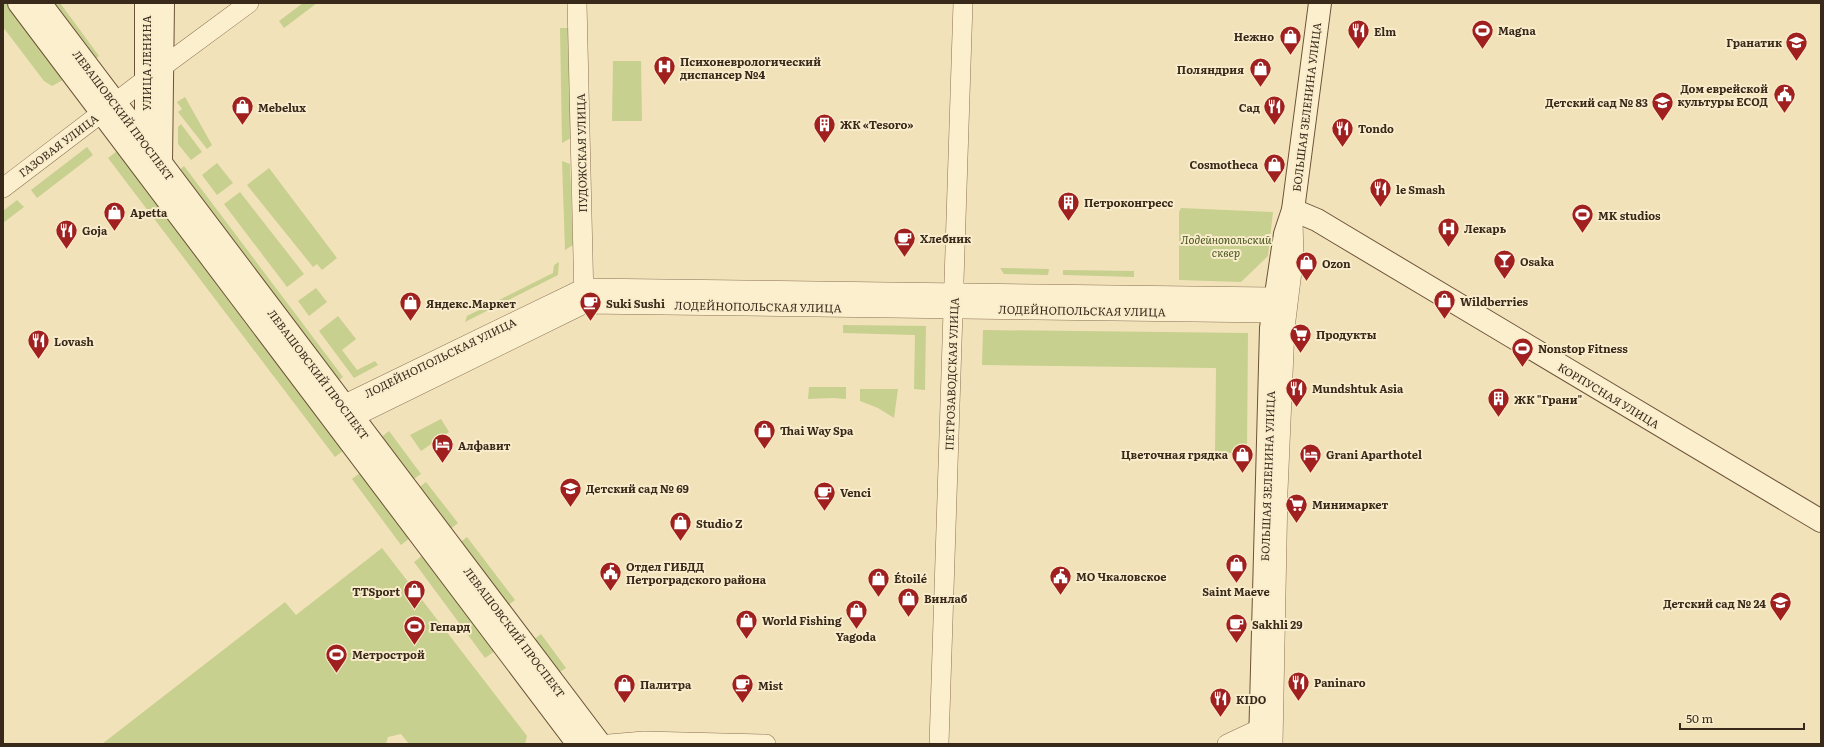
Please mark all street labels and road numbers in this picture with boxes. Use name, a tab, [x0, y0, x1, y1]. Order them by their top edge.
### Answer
street label: УЛИЦА ЛЕНИНА	[138, 15, 154, 111]
street label: БОЛЬШАЯ ЗЕЛЕНИНА УЛИЦА	[1288, 21, 1324, 193]
street label: ЛЕВАШОВСКИЙ ПРОСПЕКТ	[70, 47, 178, 183]
street label: ПУДОЖСКАЯ УЛИЦА	[572, 93, 590, 213]
street label: ГАЗОВАЯ УЛИЦА	[15, 110, 101, 180]
street label: ЛОДЕЙНОПОЛЬСКАЯ УЛИЦА	[674, 297, 842, 315]
street label: ПЕТРОЗАВОДСКАЯ УЛИЦА	[940, 297, 962, 451]
street label: ЛОДЕЙНОПОЛЬСКАЯ УЛИЦА	[998, 301, 1166, 319]
street label: ЛЕВАШОВСКИЙ ПРОСПЕКТ	[265, 306, 373, 442]
street label: ЛОДЕЙНОПОЛЬСКАЯ УЛИЦА	[361, 313, 519, 401]
street label: КОРПУСНАЯ УЛИЦА	[1555, 358, 1663, 432]
street label: БОЛЬШАЯ ЗЕЛЕНИНА УЛИЦА	[1256, 390, 1278, 562]
street label: ЛЕВАШОВСКИЙ ПРОСПЕКТ	[461, 564, 569, 700]

